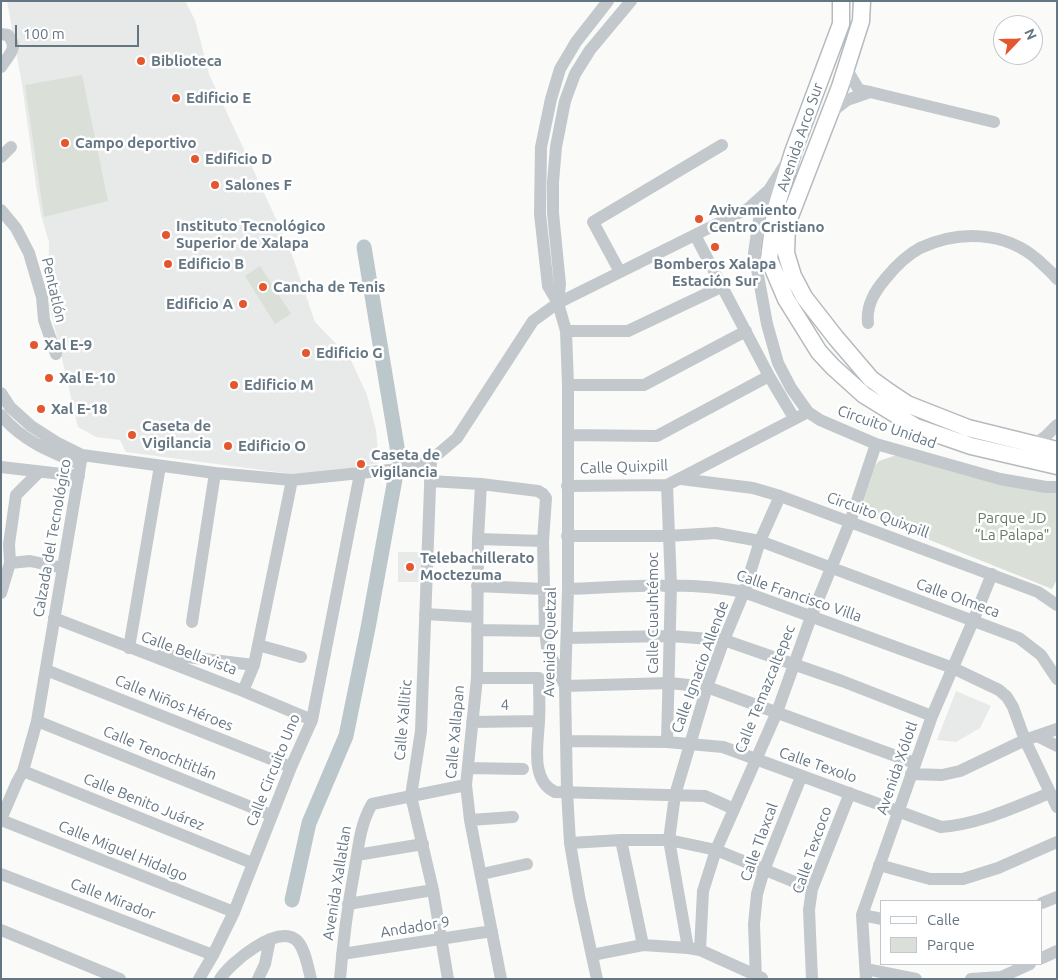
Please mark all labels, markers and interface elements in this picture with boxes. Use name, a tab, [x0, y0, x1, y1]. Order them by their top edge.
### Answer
scale bar	[18, 15, 141, 47]
north arrow	[993, 15, 1043, 65]
text: 100 m	[23, 25, 65, 42]
text: N	[1021, 26, 1040, 42]
place label: Biblioteca	[151, 52, 222, 70]
marker: Biblioteca	[135, 55, 147, 67]
street label: Avenida Arco Sur	[773, 80, 827, 194]
place label: Edificio E	[186, 89, 251, 107]
marker: Edificio E	[170, 92, 182, 104]
place label: Campo deportivo	[75, 134, 196, 152]
marker: Campo deportivo	[59, 137, 71, 149]
place label: Edificio D	[205, 150, 272, 168]
marker: Edificio D	[189, 153, 201, 165]
place label: Salones F	[225, 176, 292, 194]
marker: Salones F	[209, 179, 221, 191]
place label: Avivamiento Centro Cristiano	[709, 201, 825, 236]
marker: Avivamiento Centro Cristiano	[693, 213, 705, 225]
place label: Instituto Tecnológico Superior de Xalapa	[176, 217, 326, 252]
marker: Instituto Tecnológico Superior de Xalapa	[160, 229, 172, 241]
marker: Bomberos Xalapa Estación Sur	[709, 241, 721, 253]
place label: Edificio B	[178, 255, 244, 273]
place label: Bomberos Xalapa Estación Sur	[654, 255, 776, 290]
street label: Pentatlón	[38, 256, 70, 324]
marker: Edificio B	[162, 258, 174, 270]
place label: Cancha de Tenis	[273, 278, 385, 296]
marker: Cancha de Tenis	[257, 281, 269, 293]
place label: Edificio A	[166, 295, 233, 313]
marker: Edificio A	[237, 298, 249, 310]
place label: Xal E-9	[44, 336, 92, 354]
marker: Xal E-9	[28, 339, 40, 351]
place label: Edificio G	[316, 344, 383, 362]
marker: Edificio G	[300, 347, 312, 359]
place label: Xal E-10	[59, 369, 116, 387]
marker: Xal E-10	[43, 372, 55, 384]
place label: Edificio M	[244, 376, 314, 394]
marker: Edificio M	[228, 379, 240, 391]
place label: Xal E-18	[51, 400, 108, 418]
street label: Circuito Unidad	[835, 402, 939, 452]
marker: Xal E-18	[35, 403, 47, 415]
place label: Caseta de Vigilancia	[142, 417, 211, 452]
marker: Caseta de Vigilancia	[126, 429, 138, 441]
place label: Edificio O	[238, 437, 306, 455]
marker: Edificio O	[222, 440, 234, 452]
place label: Caseta de vigilancia	[371, 446, 440, 481]
street label: Calle Quixpill	[580, 456, 668, 478]
street label: Calzada del Tecnológico	[29, 457, 75, 619]
marker: Caseta de vigilancia	[355, 458, 367, 470]
street label: Circuito Quixpill	[824, 488, 932, 542]
park label: Parque JD “La Palapa"	[974, 509, 1050, 544]
place label: Telebachillerato Moctezuma	[420, 549, 534, 584]
street label: Calle Cuauhtémoc	[644, 552, 662, 674]
marker: Telebachillerato Moctezuma	[404, 561, 416, 573]
street label: Calle Francisco Villa	[734, 566, 864, 626]
street label: Calle Olmeca	[914, 575, 1002, 621]
street label: Avenida Quetzal	[540, 587, 560, 697]
street label: Calle Ignacio Allende	[668, 598, 732, 736]
street label: Calle Temazcaltepec	[731, 622, 799, 756]
street label: Calle Bellavista	[138, 627, 240, 679]
street label: Calle Niños Héroes	[112, 671, 236, 735]
street label: Calle Xallitic	[390, 679, 416, 761]
street label: Calle Xallapan	[442, 684, 468, 780]
street label: 4	[501, 696, 509, 714]
street label: Calle Circuito Uno	[242, 711, 304, 829]
street label: Avenida Xólotl	[873, 719, 921, 817]
street label: Calle Tenochtitlán	[101, 722, 219, 784]
street label: Calle Texolo	[777, 743, 859, 787]
street label: Calle Benito Juárez	[81, 769, 207, 835]
street label: Calle Tlaxcal	[736, 800, 782, 884]
street label: Calle Texcoco	[789, 804, 835, 896]
street label: Calle Miguel Hidalgo	[56, 817, 190, 885]
street label: Avenida Xallatlan	[319, 824, 355, 942]
street label: Calle Mirador	[68, 875, 158, 923]
legend	[880, 900, 1043, 965]
text: Calle	[927, 911, 960, 928]
street label: Andador 9	[379, 913, 451, 941]
text: Parque	[927, 936, 975, 953]

